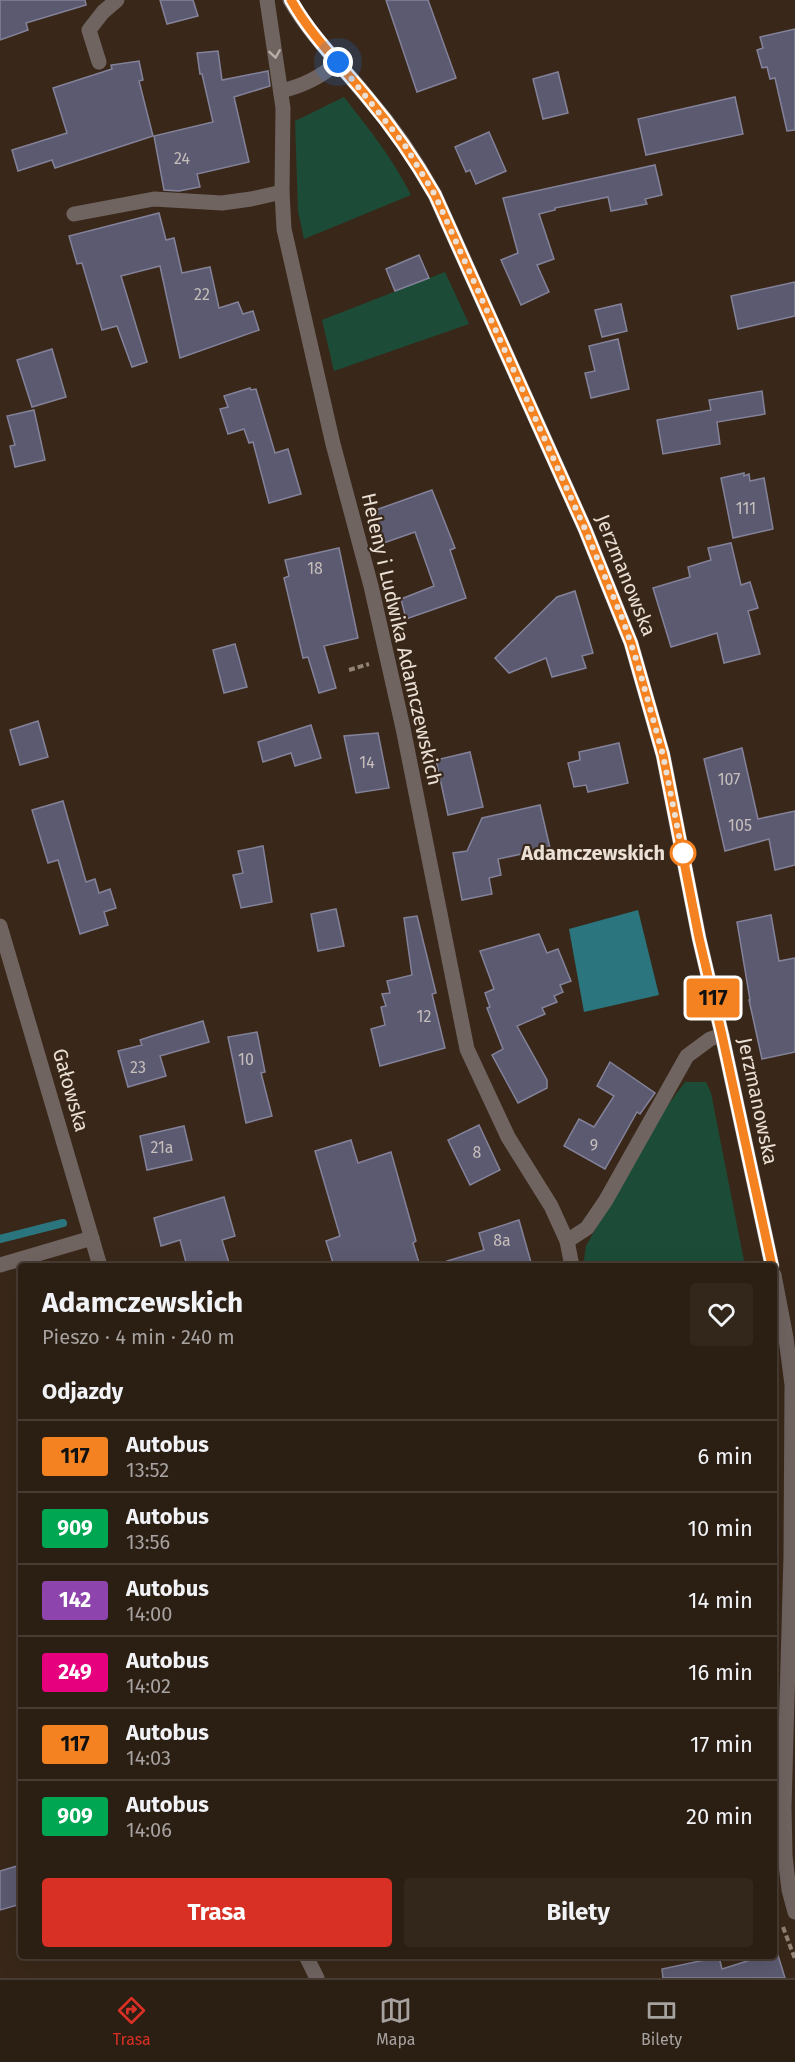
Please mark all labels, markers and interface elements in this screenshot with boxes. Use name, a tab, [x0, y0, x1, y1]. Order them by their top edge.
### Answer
your location	[323, 47, 353, 77]
one-way arrow	[268, 49, 281, 59]
house number: 24	[174, 149, 190, 168]
house number: 22	[194, 285, 210, 304]
street label: Heleny i Ludwika Adamczewskich	[357, 490, 447, 788]
house number: 111	[736, 499, 756, 518]
street label: Jerzmanowska	[591, 511, 661, 639]
house number: 18	[307, 559, 323, 578]
house number: 14	[359, 753, 375, 772]
house number: 107	[718, 770, 740, 789]
house number: 105	[728, 816, 752, 835]
marker: Adamczewskich	[670, 840, 696, 866]
place label: Adamczewskich	[520, 841, 665, 865]
line badge: 117	[678, 978, 748, 1018]
text: 117	[699, 985, 727, 1011]
house number: 12	[417, 1007, 431, 1026]
street label: Jerzmanowska	[733, 1035, 783, 1167]
street label: Gałowska	[48, 1046, 94, 1134]
house number: 10	[238, 1050, 254, 1069]
house number: 23	[130, 1058, 146, 1077]
house number: 9	[590, 1136, 598, 1155]
house number: 21a	[150, 1138, 174, 1157]
house number: 8	[473, 1143, 482, 1162]
house number: 8a	[493, 1231, 511, 1250]
button: heart	[690, 1283, 753, 1346]
text: Adamczewskich	[42, 1286, 243, 1319]
text: Pieszo · 4 min · 240 m	[42, 1325, 235, 1349]
text: Odjazdy	[42, 1378, 123, 1405]
text: Autobus	[126, 1431, 209, 1458]
text: 117	[61, 1443, 89, 1469]
text: 6 min	[697, 1443, 753, 1470]
text: 13:52	[126, 1458, 169, 1482]
text: Autobus	[126, 1503, 209, 1530]
text: 909	[57, 1515, 93, 1541]
text: 10 min	[687, 1515, 753, 1542]
text: 13:56	[126, 1530, 170, 1554]
text: Autobus	[126, 1575, 209, 1602]
text: 142	[59, 1587, 91, 1613]
text: 14 min	[688, 1587, 753, 1614]
text: 14:00	[126, 1602, 172, 1626]
text: Autobus	[126, 1647, 209, 1674]
text: 249	[58, 1659, 92, 1685]
text: 16 min	[688, 1659, 753, 1686]
text: 14:02	[126, 1674, 171, 1698]
text: Autobus	[126, 1719, 209, 1746]
text: 117	[61, 1731, 89, 1757]
text: 17 min	[690, 1731, 753, 1758]
text: 14:03	[126, 1746, 171, 1770]
text: Autobus	[126, 1791, 209, 1818]
text: 909	[57, 1803, 93, 1829]
text: 20 min	[686, 1803, 753, 1830]
text: 14:06	[126, 1818, 172, 1842]
button: Trasa	[42, 1878, 392, 1947]
button: Bilety	[404, 1878, 753, 1947]
tab: Trasa	[113, 1994, 151, 2049]
tab: Mapa	[376, 1994, 416, 2049]
tab: Bilety	[641, 1994, 682, 2049]

